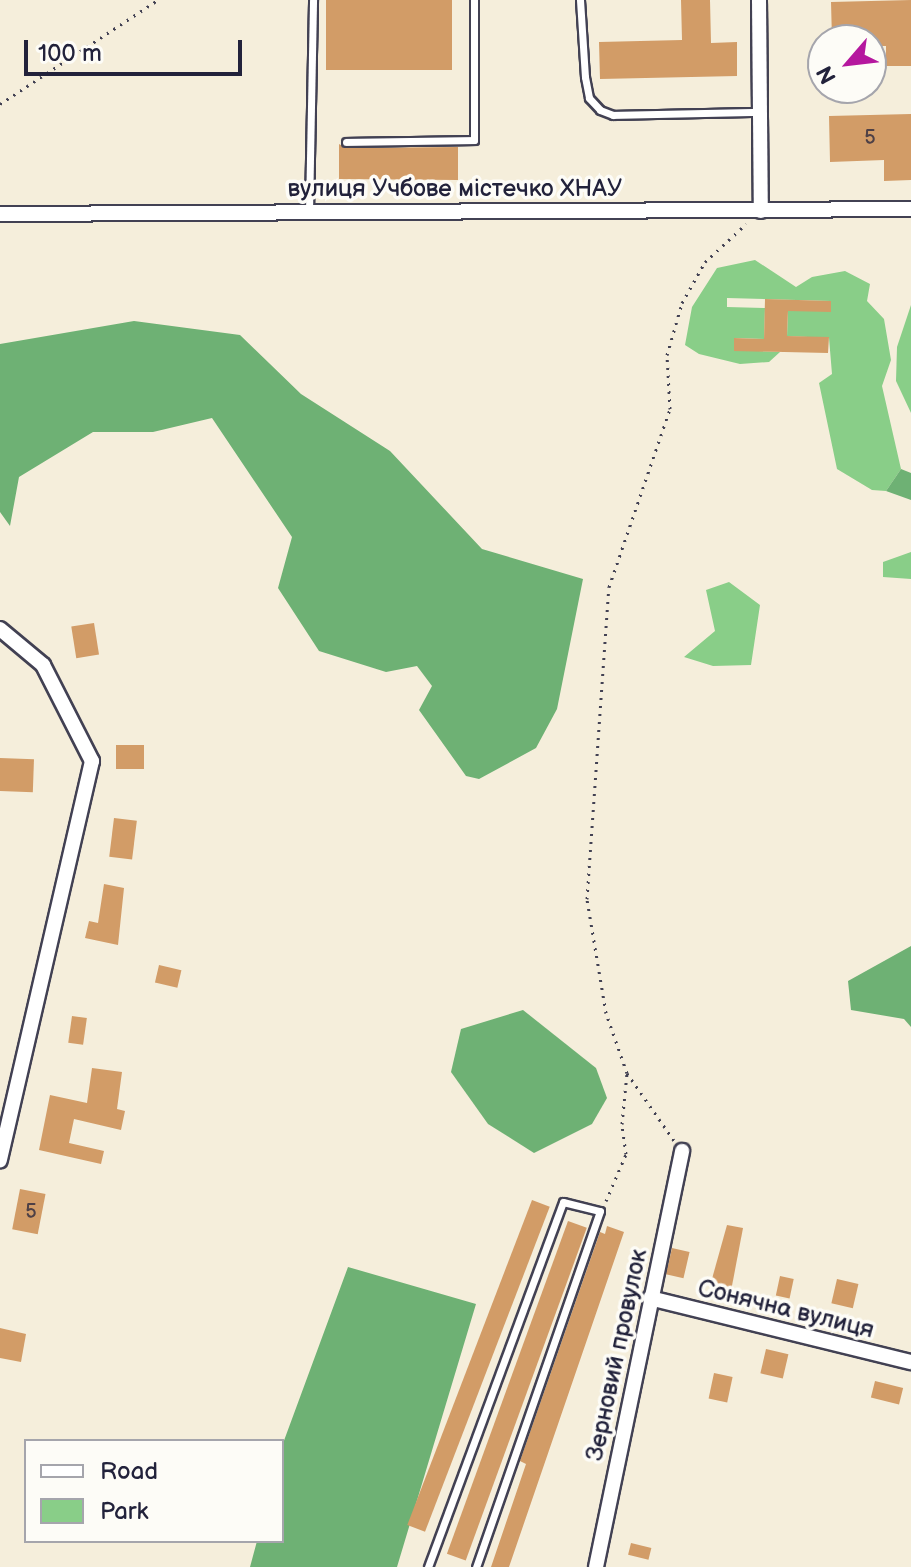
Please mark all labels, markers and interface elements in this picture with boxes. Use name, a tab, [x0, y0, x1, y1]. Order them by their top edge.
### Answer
scale bar	[28, 24, 246, 74]
north arrow	[807, 24, 887, 104]
text: 100 m	[38, 39, 102, 68]
text: N	[811, 61, 843, 88]
house number: 5	[864, 126, 876, 150]
street label: вулиця Учбове містечко ХНАУ	[287, 175, 623, 203]
house number: 5	[25, 1200, 37, 1224]
street label: Зерновий провулок	[580, 1247, 654, 1463]
street label: Сонячна вулиця	[695, 1273, 877, 1345]
legend	[24, 1439, 284, 1543]
text: Road	[100, 1457, 158, 1486]
text: Park	[100, 1497, 148, 1526]

